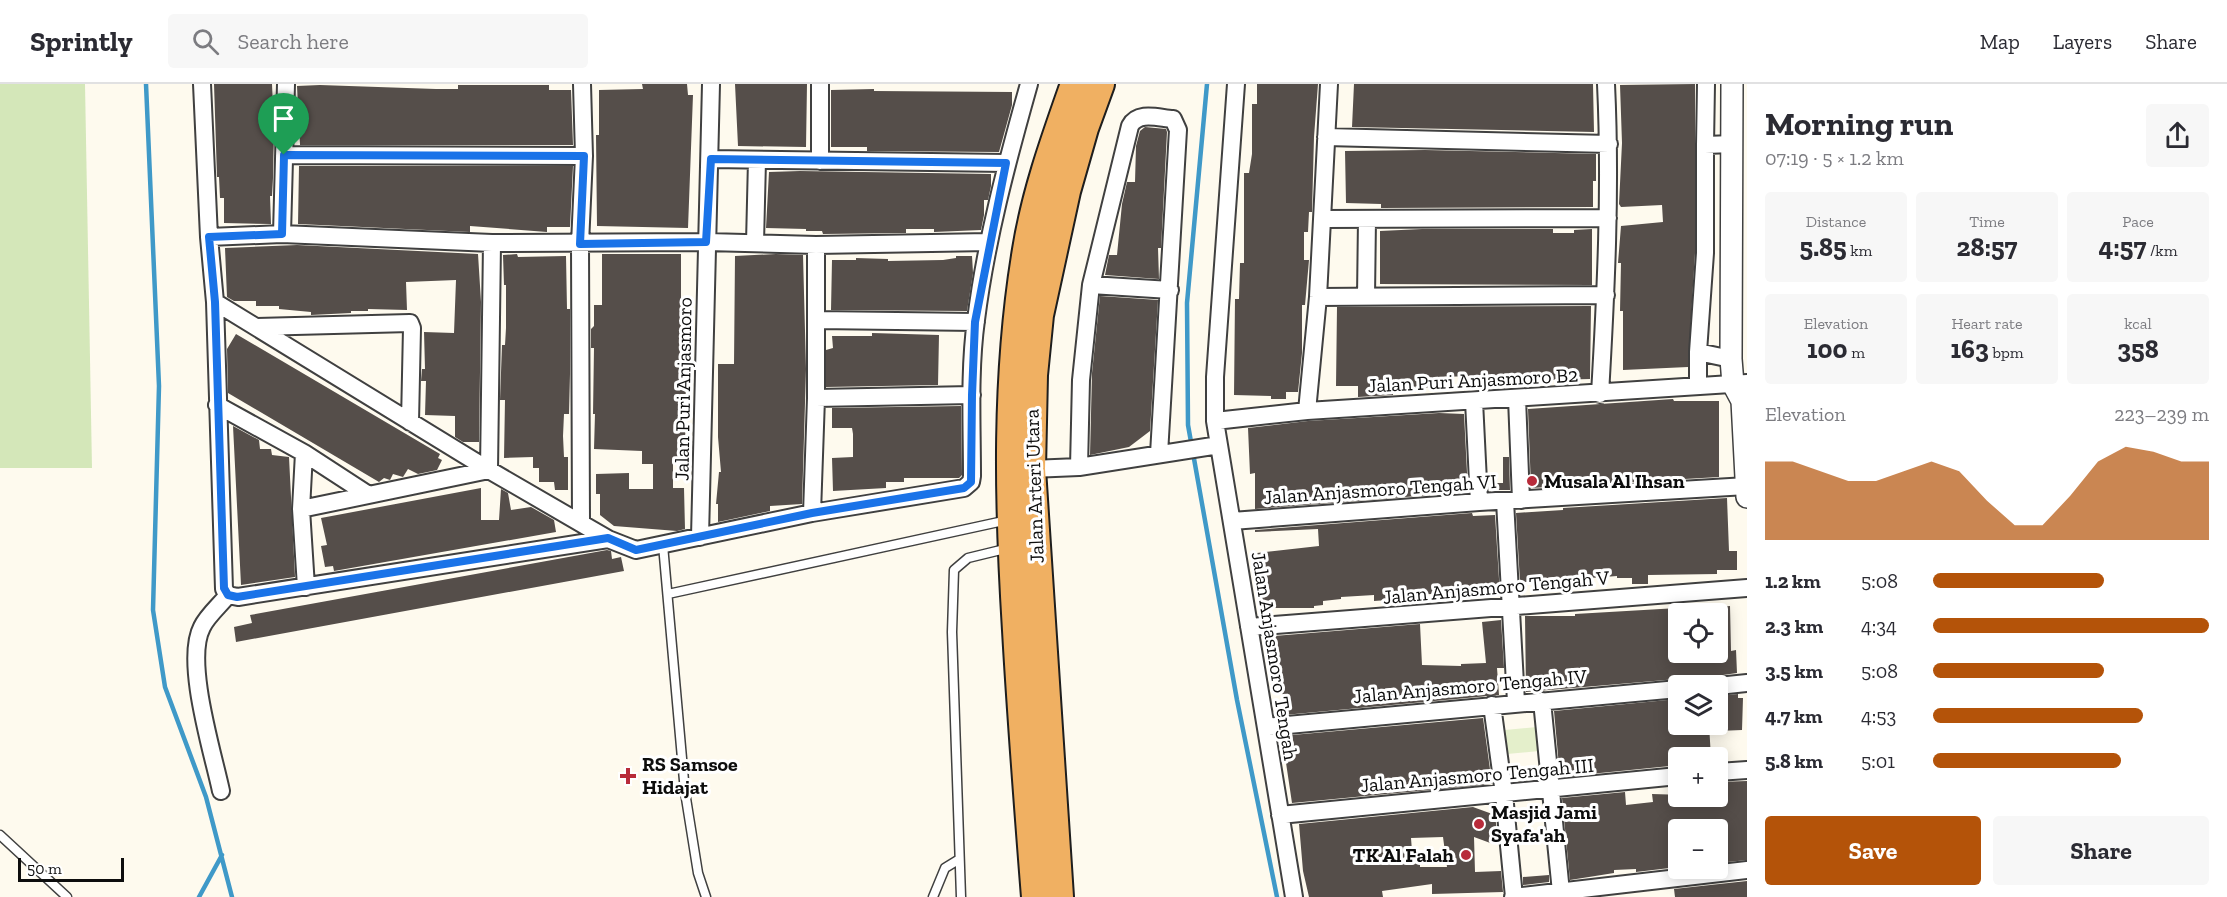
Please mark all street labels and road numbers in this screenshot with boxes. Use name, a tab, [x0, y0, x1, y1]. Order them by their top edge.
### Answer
street label: Jalan Puri Anjasmoro	[669, 297, 697, 481]
street label: Jalan Puri Anjasmoro B2	[1367, 362, 1579, 398]
street label: Jalan Arteri Utara	[1019, 408, 1049, 564]
street label: Jalan Anjasmoro Tengah VI	[1263, 469, 1497, 509]
street label: Jalan Anjasmoro Tengah	[1247, 550, 1303, 763]
street label: Jalan Anjasmoro Tengah V	[1382, 565, 1610, 609]
street label: Jalan Anjasmoro Tengah IV	[1352, 664, 1588, 708]
street label: Jalan Anjasmoro Tengah III	[1359, 753, 1595, 797]

